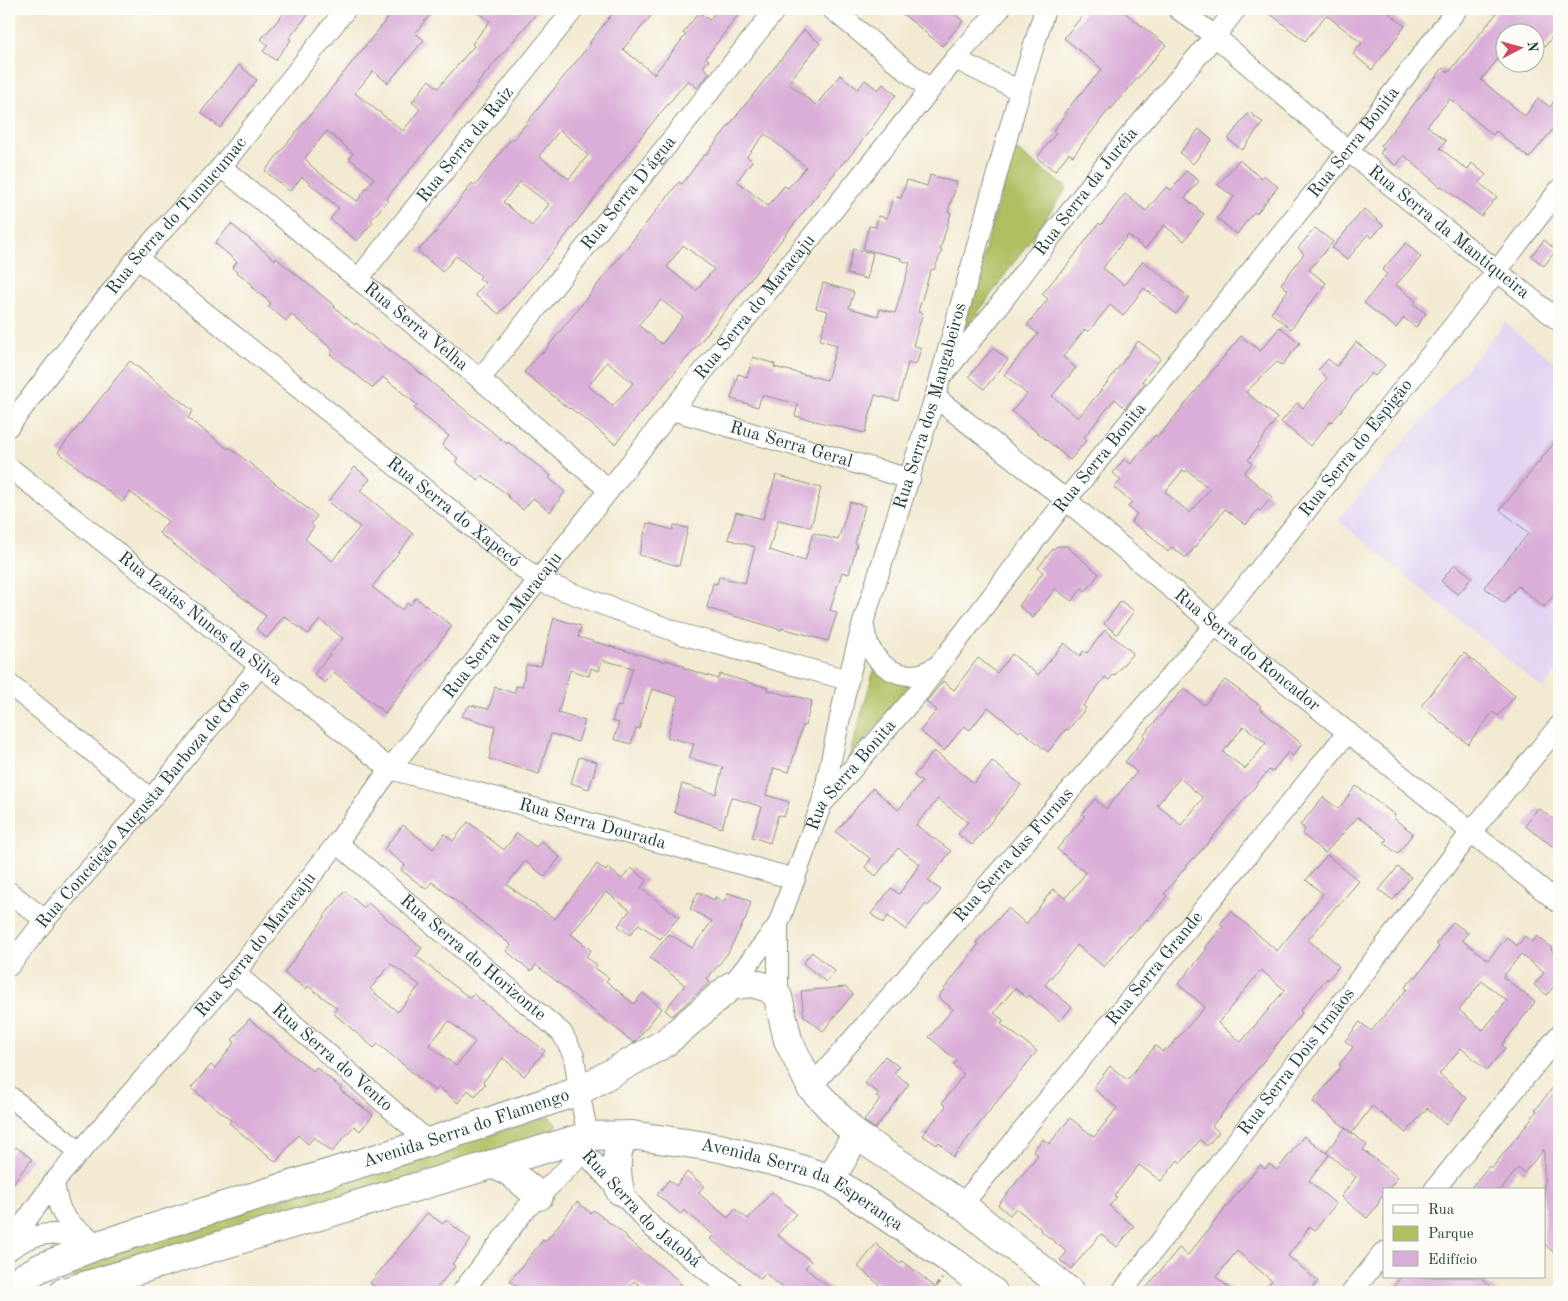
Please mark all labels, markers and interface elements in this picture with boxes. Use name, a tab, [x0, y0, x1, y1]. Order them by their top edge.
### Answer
north arrow	[1496, 22, 1546, 72]
text: N	[1524, 41, 1539, 53]
street label: Rua Serra da Raiz	[414, 83, 517, 206]
street label: Rua Serra Bonita	[1305, 83, 1403, 201]
street label: Rua Serra da Juréia	[1031, 124, 1141, 259]
street label: Rua Serra D'água	[578, 133, 680, 254]
street label: Rua Serra do Tumucumac	[103, 134, 250, 298]
street label: Rua Serra da Mantiqueira	[1365, 162, 1533, 302]
street label: Rua Serra do Maracaju	[691, 231, 819, 383]
street label: Rua Serra Velha	[361, 279, 472, 374]
street label: Rua Serra dos Mangabeiros	[891, 300, 970, 511]
street label: Rua Serra do Espigão	[1296, 376, 1416, 520]
street label: Rua Serra Bonita	[1050, 399, 1150, 516]
street label: Rua Serra Geral	[728, 418, 855, 471]
street label: Rua Serra do Xapecó	[384, 454, 523, 571]
street label: Rua Izaias Nunes da Silva	[115, 548, 286, 689]
street label: Rua Serra do Maracaju	[440, 549, 566, 702]
street label: Rua Serra do Roncador	[1171, 586, 1324, 715]
street label: Rua Conceição Augusta Barboza de Goes	[33, 677, 253, 932]
street label: Rua Serra Bonita	[804, 716, 900, 833]
street label: Rua Serra das Furnas	[951, 785, 1077, 926]
street label: Rua Serra Dourada	[517, 795, 668, 853]
street label: Rua Serra do Maracaju	[192, 869, 320, 1021]
street label: Rua Serra do Horizonte	[397, 891, 549, 1024]
street label: Rua Serra Grande	[1103, 908, 1206, 1029]
street label: Rua Serra Dois Irmãos	[1235, 985, 1358, 1139]
street label: Rua Serra do Vento	[268, 1001, 396, 1115]
street label: Avenida Serra do Flamengo	[361, 1086, 572, 1171]
street label: Avenida Serra da Esperança	[699, 1136, 906, 1234]
street label: Rua Serra do Jatobá	[578, 1147, 704, 1271]
legend	[1383, 1188, 1546, 1278]
text: Rua	[1428, 1203, 1455, 1218]
text: Parque	[1428, 1227, 1474, 1242]
text: Edifício	[1428, 1253, 1477, 1268]

